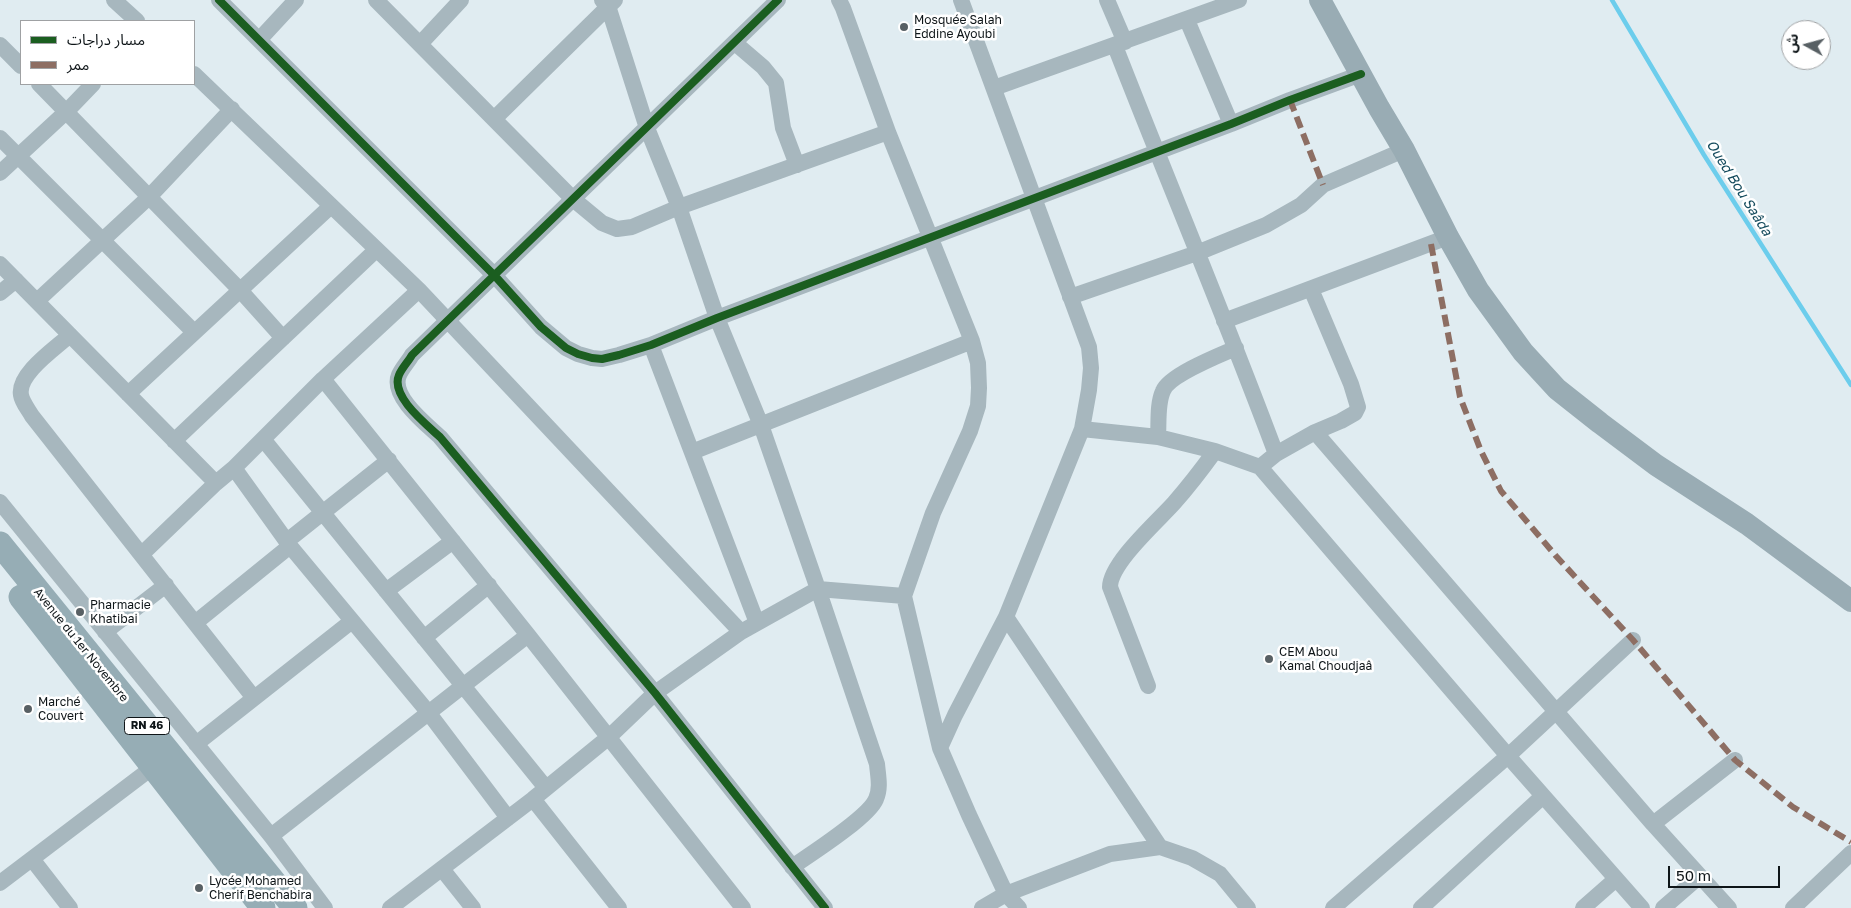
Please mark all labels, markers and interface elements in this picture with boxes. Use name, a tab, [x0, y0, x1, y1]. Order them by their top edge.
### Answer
place label: Mosquée Salah Eddine Ayoubi	[914, 13, 1002, 41]
legend	[20, 20, 195, 85]
north arrow	[1781, 20, 1831, 70]
marker: Mosquée Salah Eddine Ayoubi	[898, 21, 910, 33]
text: مسار دراجات	[67, 30, 145, 48]
text: ش	[1782, 33, 1801, 54]
text: ممر	[67, 55, 90, 73]
water label: Oued Bou Saâda	[1703, 137, 1775, 239]
street label: Avenue du 1er Novembre	[31, 585, 131, 705]
place label: Pharmacie Khatibai	[90, 598, 151, 626]
marker: Pharmacie Khatibai	[74, 606, 86, 618]
place label: CEM Abou Kamal Choudjaâ	[1279, 645, 1372, 673]
marker: CEM Abou Kamal Choudjaâ	[1263, 653, 1275, 665]
place label: Marché Couvert	[38, 695, 84, 723]
marker: Marché Couvert	[22, 703, 34, 715]
road number: RN 46	[124, 718, 170, 734]
scale bar	[1671, 856, 1784, 888]
text: 50 m	[1676, 866, 1711, 884]
place label: Lycée Mohamed Cherif Benchabira	[209, 874, 312, 902]
marker: Lycée Mohamed Cherif Benchabira	[193, 882, 205, 894]

